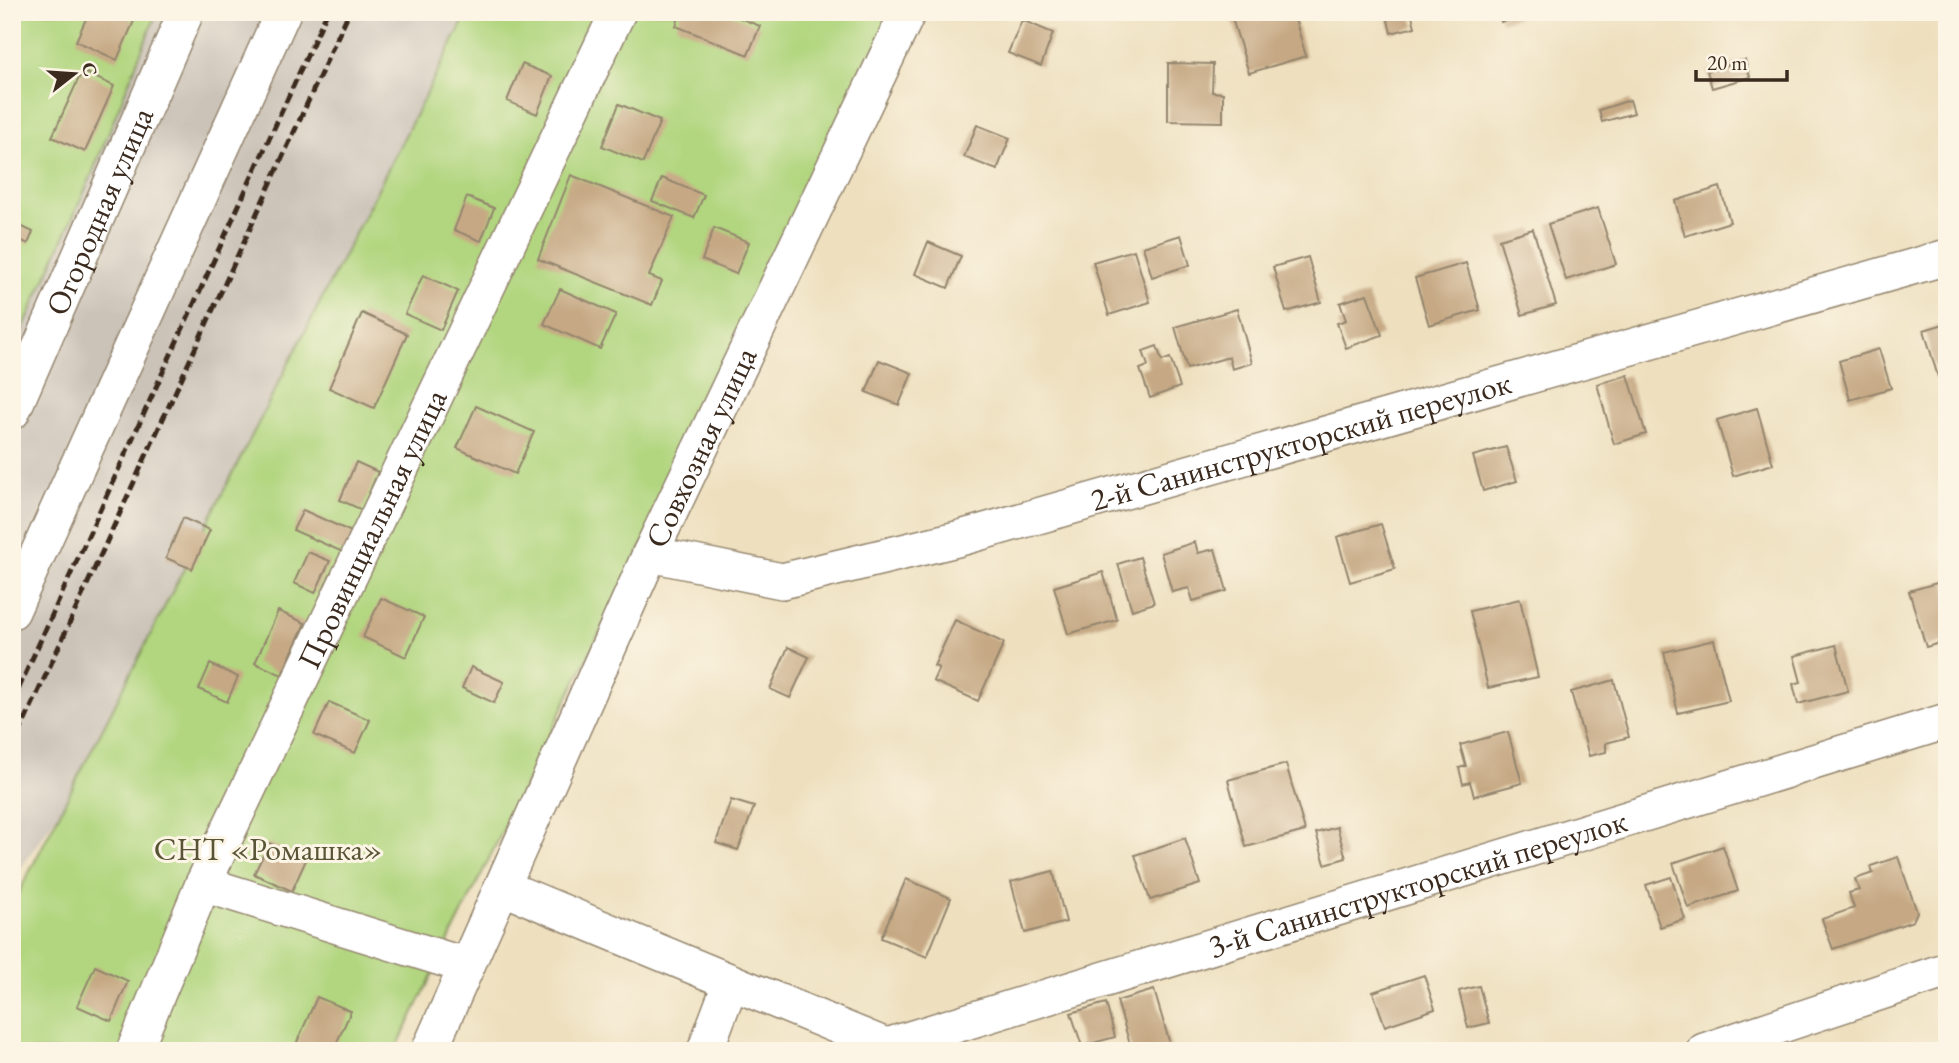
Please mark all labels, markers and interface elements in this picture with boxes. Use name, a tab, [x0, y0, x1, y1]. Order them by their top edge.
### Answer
north arrow	[38, 38, 108, 108]
scale bar	[1696, 38, 1787, 82]
text: 20 m	[1707, 49, 1748, 76]
text: С	[76, 59, 104, 79]
street label: Огородная улица	[36, 100, 163, 322]
street label: Совхозная улица	[635, 340, 766, 554]
street label: 2-й Санинструкторский переулок	[1085, 361, 1516, 521]
street label: Провинциальная улица	[288, 382, 457, 676]
street label: 3-й Санинструкторский переулок	[1203, 799, 1632, 967]
park label: СНТ «Ромашка»	[154, 828, 382, 870]

